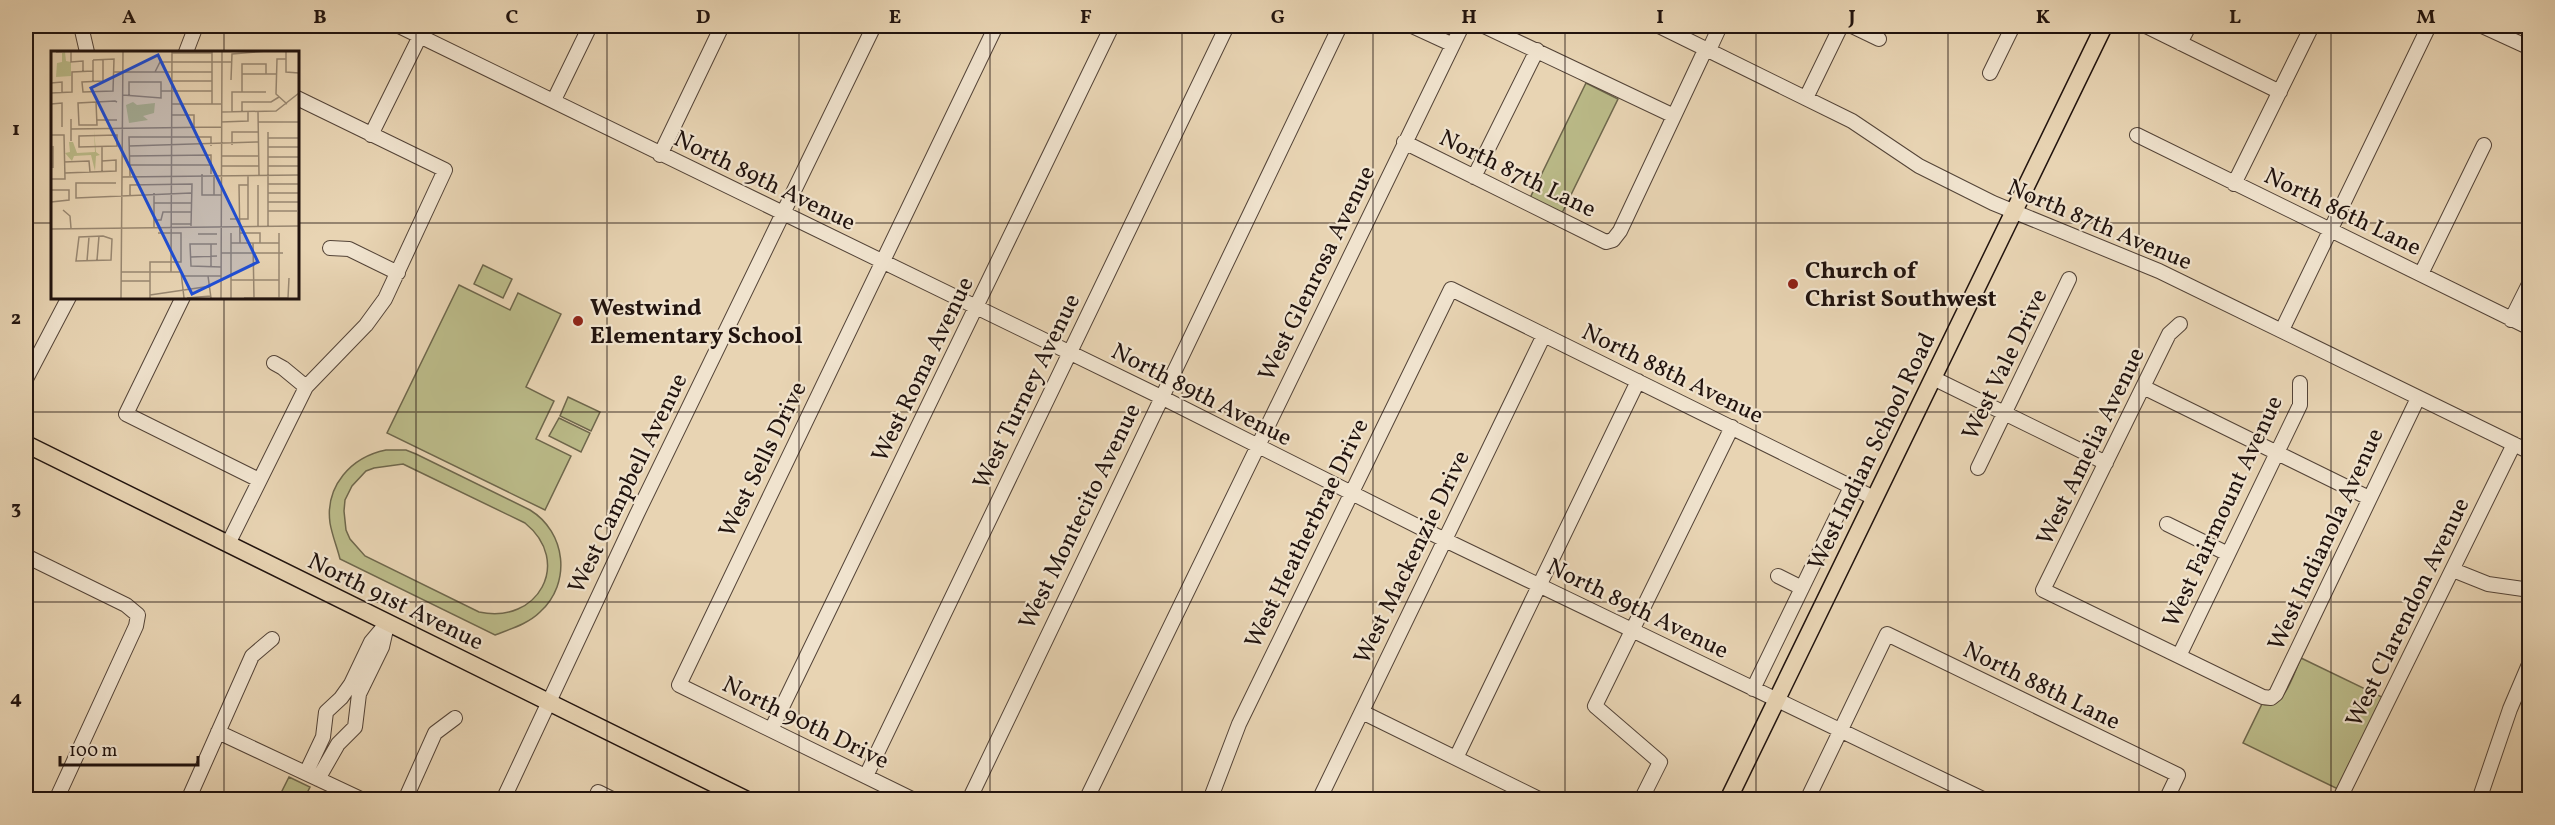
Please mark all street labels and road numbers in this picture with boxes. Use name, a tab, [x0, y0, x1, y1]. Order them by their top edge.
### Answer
street label: North 87th Lane	[1433, 122, 1601, 227]
street label: North 89th Avenue	[667, 123, 861, 241]
street label: West Glenrosa Avenue	[1251, 160, 1385, 387]
street label: North 86th Lane	[2258, 160, 2426, 266]
street label: North 87th Avenue	[2001, 172, 2197, 280]
street label: West Roma Avenue	[864, 272, 983, 468]
street label: West Vale Drive	[1954, 283, 2057, 446]
street label: West Turney Avenue	[966, 288, 1090, 495]
street label: North 88th Avenue	[1575, 316, 1769, 434]
street label: West Indian School Road	[1800, 327, 1945, 577]
street label: North 89th Avenue	[1105, 335, 1297, 456]
street label: West Amelia Avenue	[2029, 342, 2154, 551]
street label: West Campbell Avenue	[561, 368, 697, 600]
street label: West Sells Drive	[711, 376, 816, 544]
street label: West Fairmount Avenue	[2155, 390, 2292, 633]
street label: West Montecito Avenue	[1011, 398, 1150, 636]
street label: West Heatherbrae Drive	[1237, 413, 1378, 655]
street label: West Indianola Avenue	[2260, 423, 2393, 657]
street label: West Mackenzie Drive	[1346, 445, 1479, 670]
street label: West Clarendon Avenue	[2338, 492, 2479, 733]
street label: North 91st Avenue	[301, 545, 489, 660]
street label: North 89th Avenue	[1540, 551, 1734, 669]
street label: North 88th Lane	[1957, 634, 2125, 740]
street label: North 90th Drive	[716, 669, 894, 779]

